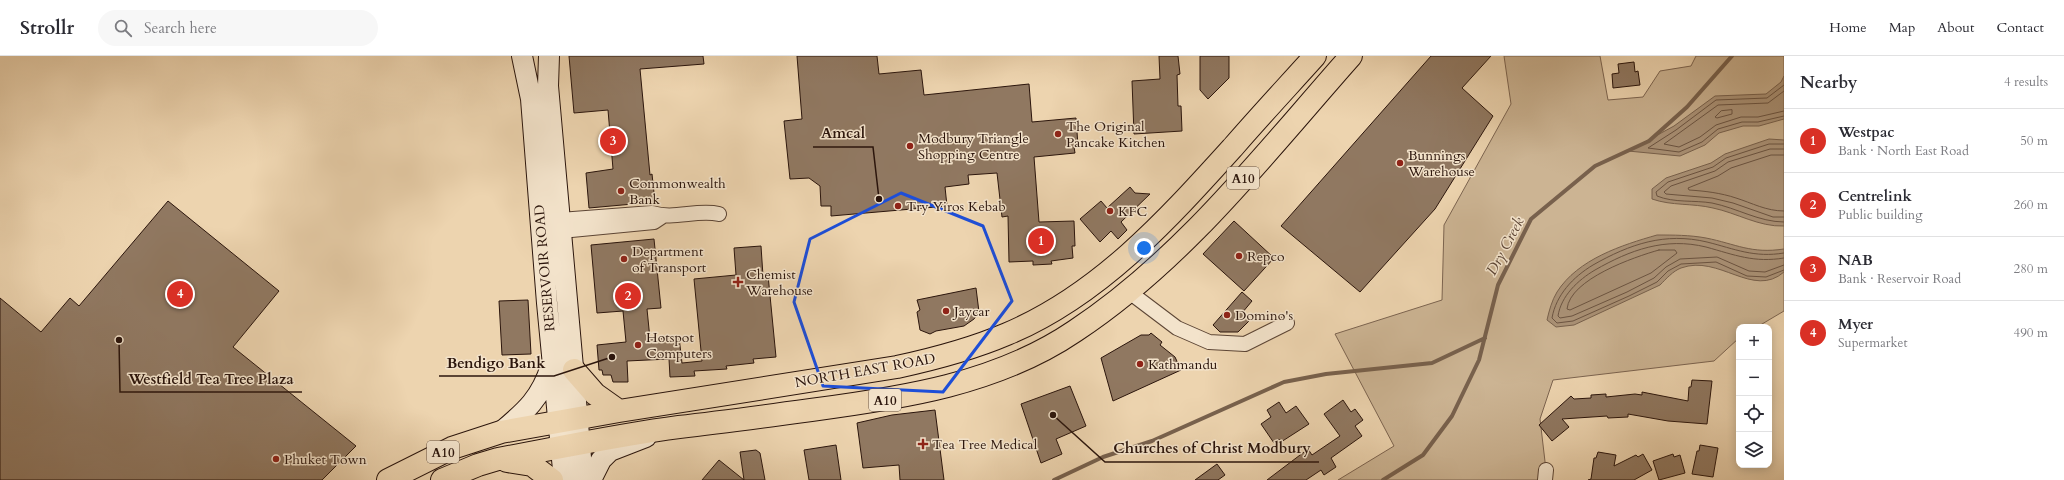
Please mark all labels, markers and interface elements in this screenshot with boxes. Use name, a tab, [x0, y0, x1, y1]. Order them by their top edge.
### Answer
search box	[98, 10, 378, 46]
text: Strollr	[20, 15, 74, 41]
icon: search	[112, 17, 134, 39]
text: Search here	[144, 18, 217, 38]
text: Home	[1829, 18, 1867, 37]
text: Map	[1889, 18, 1915, 37]
text: About	[1937, 18, 1974, 37]
text: Contact	[1996, 18, 2044, 37]
text: Nearby	[1800, 71, 1857, 94]
text: 4 results	[2004, 73, 2048, 91]
place label: The Original Pancake Kitchen	[1066, 117, 1166, 152]
callout: Amcal	[813, 120, 873, 147]
text: Westpac	[1838, 122, 1895, 142]
text: Amcal	[821, 123, 866, 143]
pin: 3	[600, 126, 626, 156]
place label: Modbury Triangle Shopping Centre	[918, 129, 1029, 164]
marker: The Original Pancake Kitchen	[1053, 129, 1063, 139]
text: 1	[1810, 132, 1816, 150]
text: 50 m	[2020, 132, 2048, 150]
marker: Modbury Triangle Shopping Centre	[905, 141, 915, 151]
text: Bank · North East Road	[1838, 142, 1969, 160]
place label: Bunnings Warehouse	[1407, 146, 1475, 181]
marker: Bunnings Warehouse	[1395, 158, 1405, 168]
road number: A10	[1227, 167, 1259, 189]
place label: Commonwealth Bank	[629, 174, 726, 209]
marker: Commonwealth Bank	[616, 186, 626, 196]
text: Centrelink	[1838, 186, 1912, 206]
text: 2	[1810, 196, 1816, 214]
text: 260 m	[2014, 196, 2048, 214]
place label: Try Yiros Kebab	[906, 197, 1006, 216]
marker: Try Yiros Kebab	[893, 201, 903, 211]
place label: KFC	[1118, 202, 1147, 221]
street label: RESERVOIR ROAD	[529, 204, 560, 332]
marker: KFC	[1105, 206, 1115, 216]
text: Public building	[1838, 206, 1923, 224]
water label: Dry Creek	[1481, 213, 1529, 279]
pin: 1	[1028, 226, 1054, 256]
your location	[1134, 238, 1154, 258]
place label: Department of Transport	[632, 242, 707, 277]
place label: Repco	[1247, 247, 1285, 266]
text: NAB	[1838, 250, 1873, 270]
marker: Repco	[1234, 251, 1244, 261]
marker: Department of Transport	[619, 254, 629, 264]
text: 3	[1810, 260, 1816, 278]
text: 280 m	[2014, 260, 2048, 278]
place label: Chemist Warehouse	[745, 265, 813, 300]
text: Bank · Reservoir Road	[1838, 270, 1961, 288]
marker: Chemist Warehouse	[733, 277, 743, 287]
pin: 4	[167, 279, 193, 309]
pin: 2	[615, 281, 641, 311]
place label: Jaycar	[952, 302, 991, 321]
marker: Jaycar	[941, 306, 951, 316]
place label: Domino's	[1235, 306, 1293, 325]
marker: Domino's	[1222, 310, 1232, 320]
text: Myer	[1838, 314, 1873, 334]
map controls	[1736, 324, 1772, 468]
button: +	[1736, 324, 1772, 360]
text: 4	[1810, 324, 1816, 342]
text: 490 m	[2014, 324, 2048, 342]
place label: Hotspot Computers	[646, 328, 712, 363]
text: Supermarket	[1838, 334, 1908, 352]
marker: Hotspot Computers	[633, 340, 643, 350]
callout: Bendigo Bank	[439, 349, 554, 376]
street label: NORTH EAST ROAD	[793, 349, 937, 392]
text: Bendigo Bank	[446, 353, 546, 373]
place label: Kathmandu	[1148, 355, 1218, 374]
marker: Kathmandu	[1135, 359, 1145, 369]
button: −	[1736, 360, 1772, 396]
callout: Westfield Tea Tree Plaza	[120, 365, 302, 392]
text: Westfield Tea Tree Plaza	[127, 369, 294, 389]
road number: A10	[869, 389, 901, 411]
button: locate	[1736, 396, 1772, 432]
button: layers	[1736, 432, 1772, 468]
place label: Tea Tree Medical	[932, 435, 1038, 454]
callout: Churches of Christ Modbury	[1105, 435, 1319, 462]
marker: Tea Tree Medical	[917, 438, 929, 450]
text: Churches of Christ Modbury	[1113, 438, 1311, 458]
road number: A10	[427, 441, 459, 463]
place label: Phuket Town	[284, 450, 367, 469]
marker: Phuket Town	[271, 454, 281, 464]

